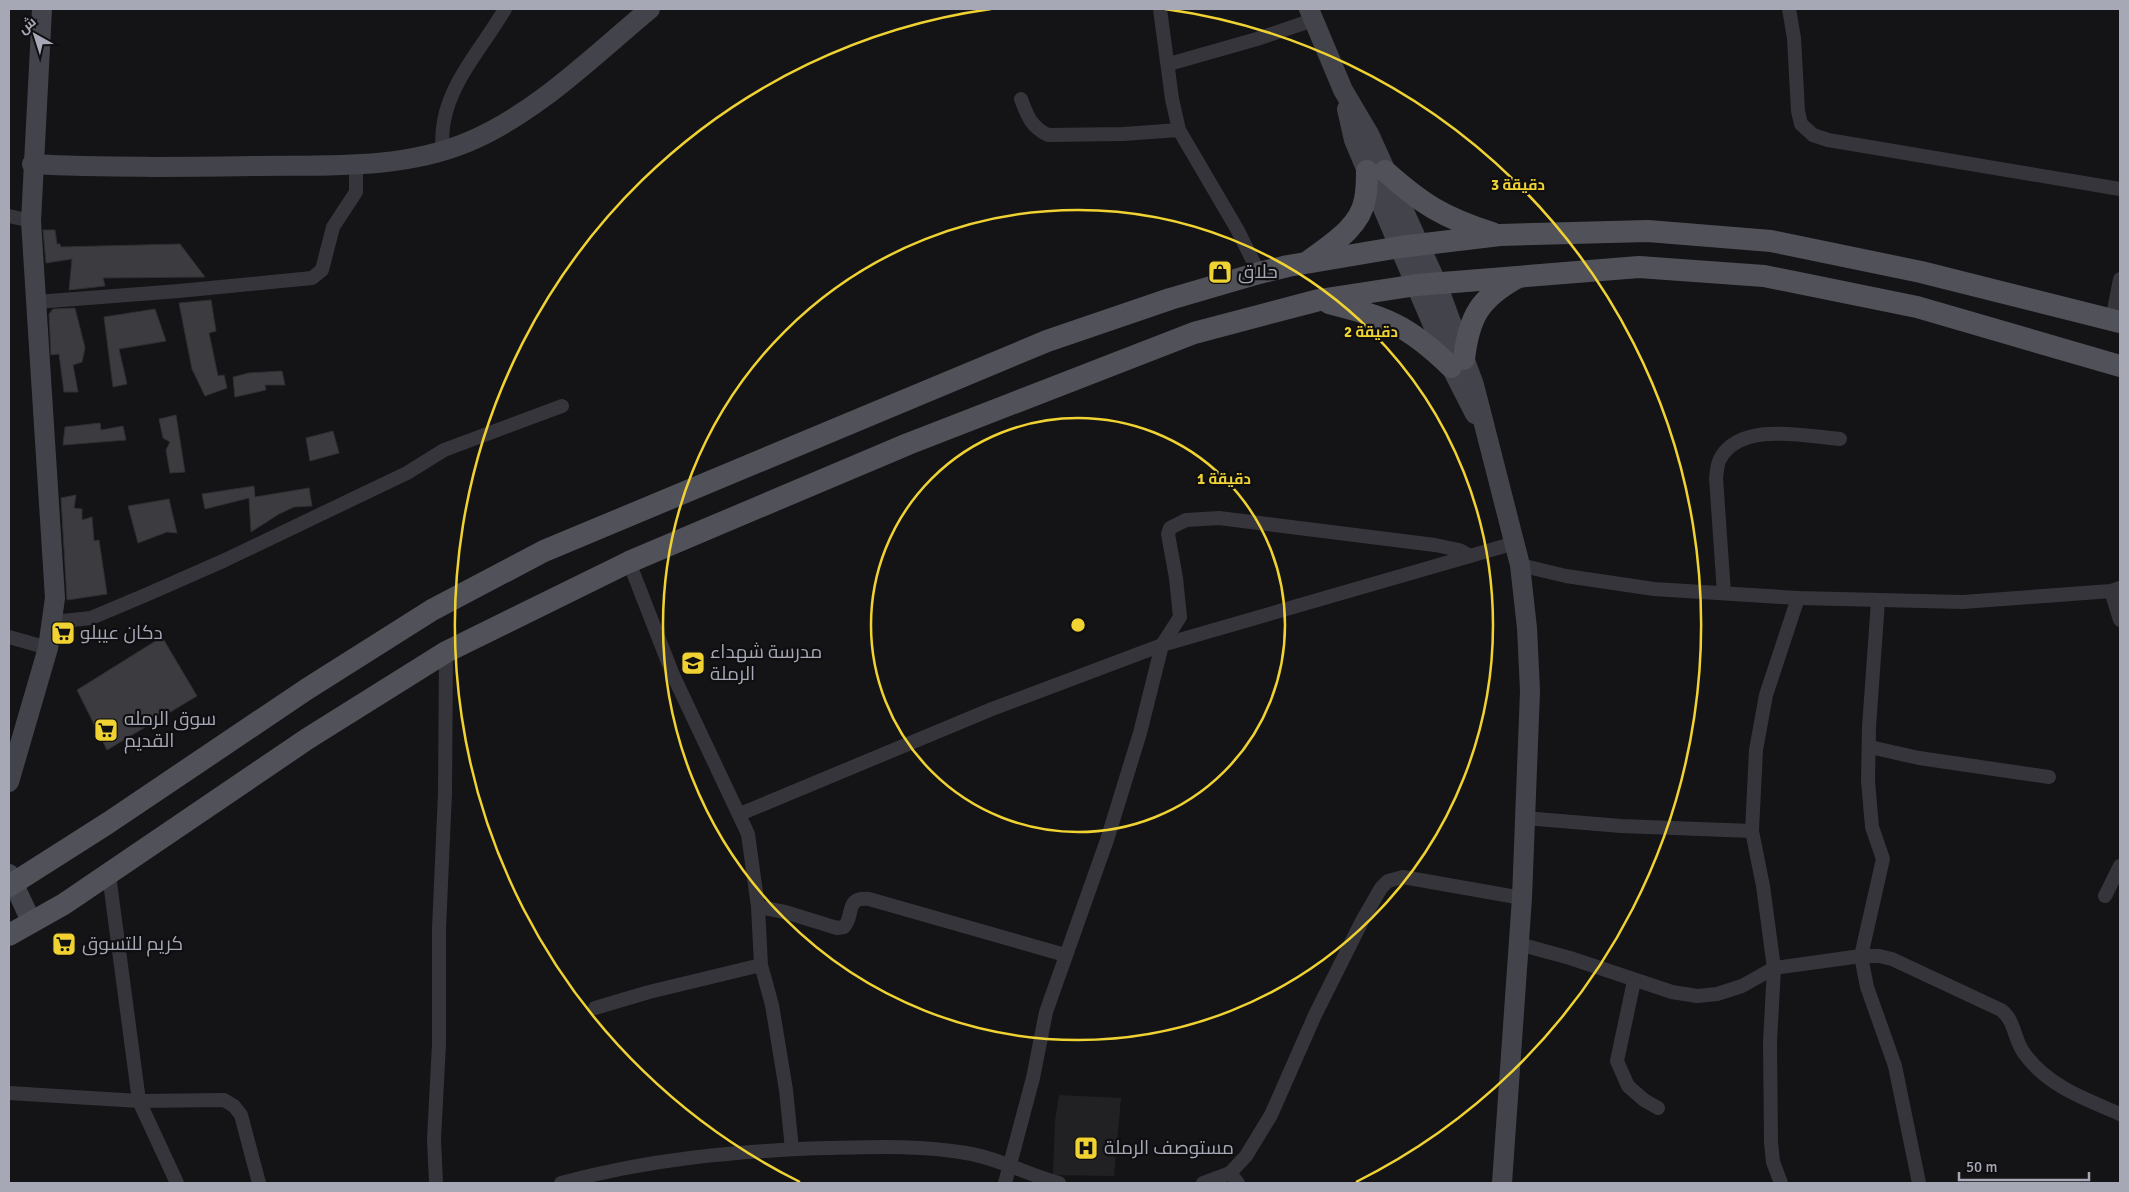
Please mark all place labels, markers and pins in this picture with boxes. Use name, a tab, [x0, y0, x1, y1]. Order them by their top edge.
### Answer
shop icon: حلاق	[1207, 259, 1233, 285]
place label: حلاق	[1238, 260, 1278, 284]
centre of rings	[1069, 616, 1087, 634]
supermarket icon: دكان عيبلو	[50, 620, 76, 646]
place label: دكان عيبلو	[80, 621, 163, 645]
place label: مدرسة شهداء الرملة	[710, 640, 822, 686]
school or university icon: مدرسة شهداء الرملة	[680, 650, 706, 676]
place label: سوق الرمله القديم	[124, 707, 216, 754]
supermarket icon: سوق الرمله القديم	[93, 717, 119, 743]
supermarket icon: كريم للتسوق	[51, 931, 77, 957]
place label: كريم للتسوق	[82, 932, 183, 957]
hospital icon: مستوصف الرملة	[1073, 1135, 1099, 1161]
place label: مستوصف الرملة	[1104, 1136, 1234, 1160]

